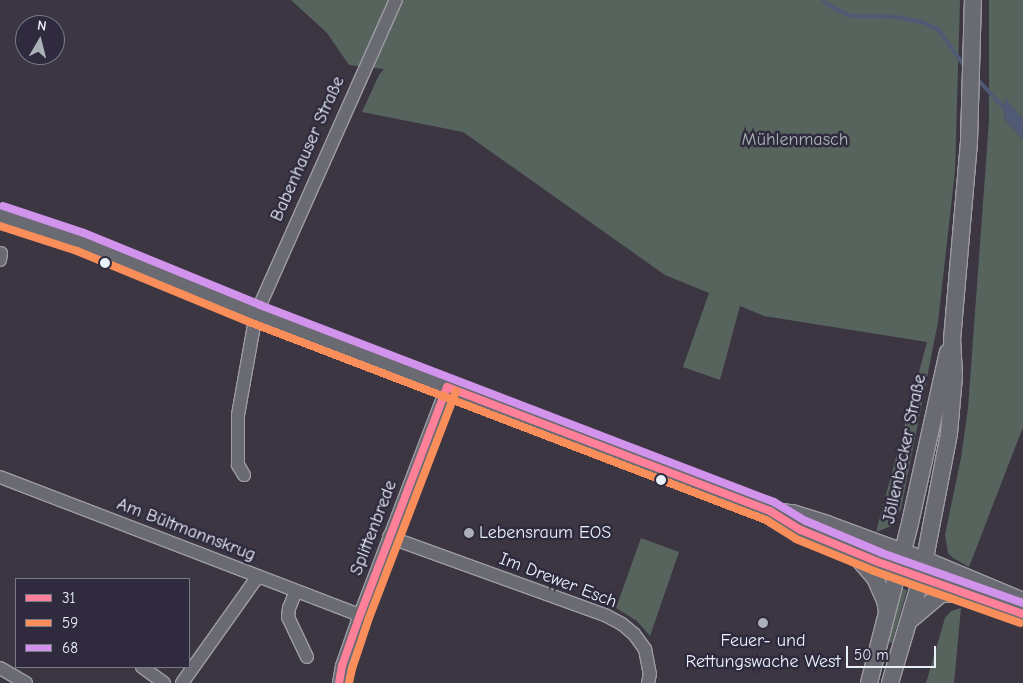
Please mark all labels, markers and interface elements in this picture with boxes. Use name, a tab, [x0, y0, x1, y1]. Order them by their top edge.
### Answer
north arrow	[15, 15, 65, 65]
text: N	[36, 17, 48, 35]
street label: Babenhauser Straße	[266, 73, 350, 225]
park label: Mühlenmasch	[742, 129, 848, 151]
unlabelled marker	[100, 258, 110, 268]
street label: Jöllenbecker Straße	[879, 372, 931, 526]
unlabelled marker	[656, 475, 666, 485]
street label: Splittenbrede	[346, 477, 402, 579]
street label: Am Bültmannskrug	[114, 494, 258, 566]
place label: Lebensraum EOS	[479, 522, 611, 544]
marker: Lebensraum EOS	[463, 527, 475, 539]
street label: Im Drewer Esch	[496, 549, 620, 613]
legend	[15, 578, 190, 668]
text: 31	[62, 589, 76, 607]
text: 59	[62, 614, 78, 632]
marker: Feuer- und Rettungswache West	[757, 617, 769, 629]
place label: Feuer- und Rettungswache West	[685, 631, 841, 674]
scale bar	[848, 636, 938, 668]
text: 68	[62, 639, 78, 657]
text: 50 m	[854, 646, 889, 664]

